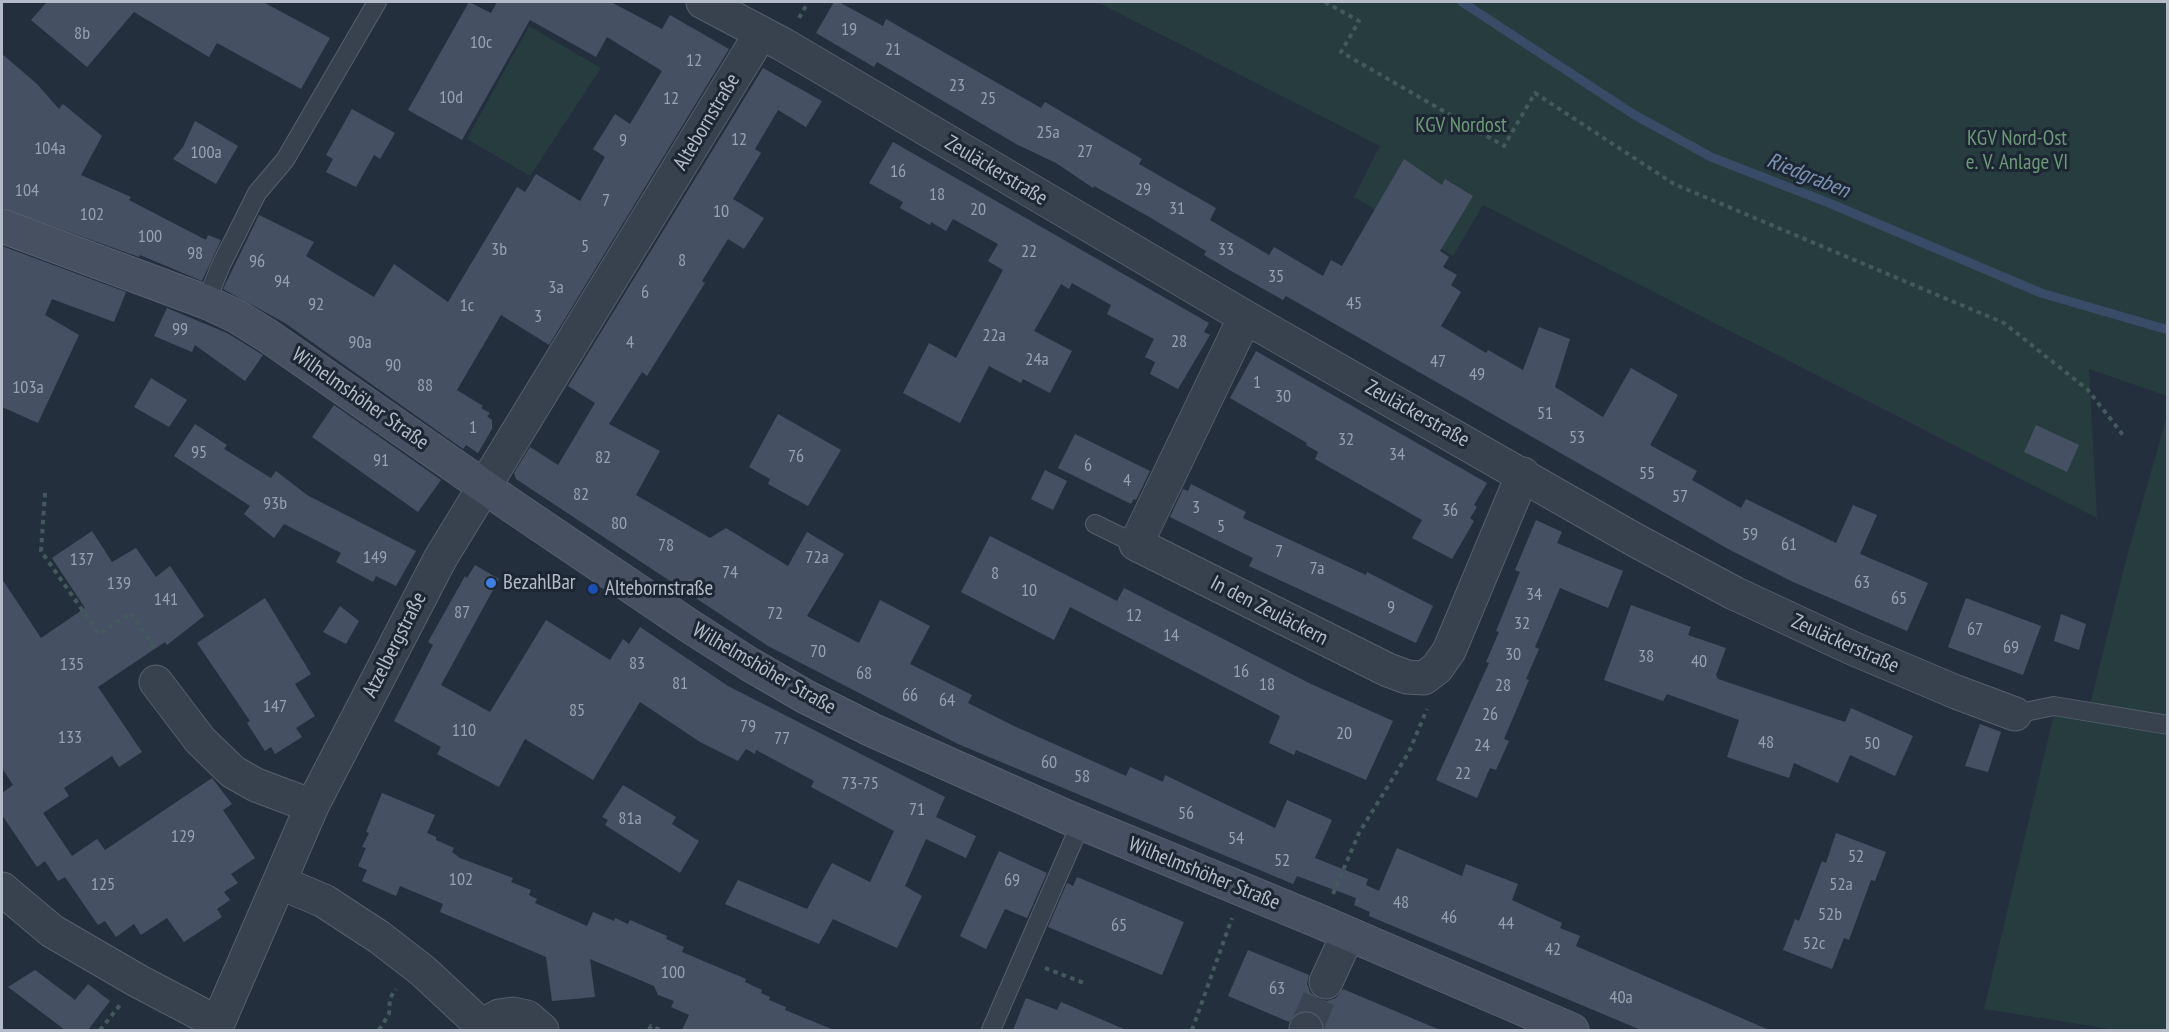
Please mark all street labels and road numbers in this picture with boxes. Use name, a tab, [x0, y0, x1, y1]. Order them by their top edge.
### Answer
street label: Altebornstraße	[668, 69, 746, 175]
street label: Zeuläckerstraße	[940, 131, 1052, 211]
street label: Wilhelmshöher Straße	[287, 342, 433, 456]
street label: Zeuläckerstraße	[1360, 375, 1474, 453]
street label: In den Zeuläckern	[1206, 571, 1332, 651]
street label: Atzelbergstraße	[358, 588, 432, 702]
street label: Zeuläckerstraße	[1787, 609, 1903, 679]
street label: Wilhelmshöher Straße	[688, 618, 840, 720]
street label: Wilhelmshöher Straße	[1124, 832, 1284, 916]

